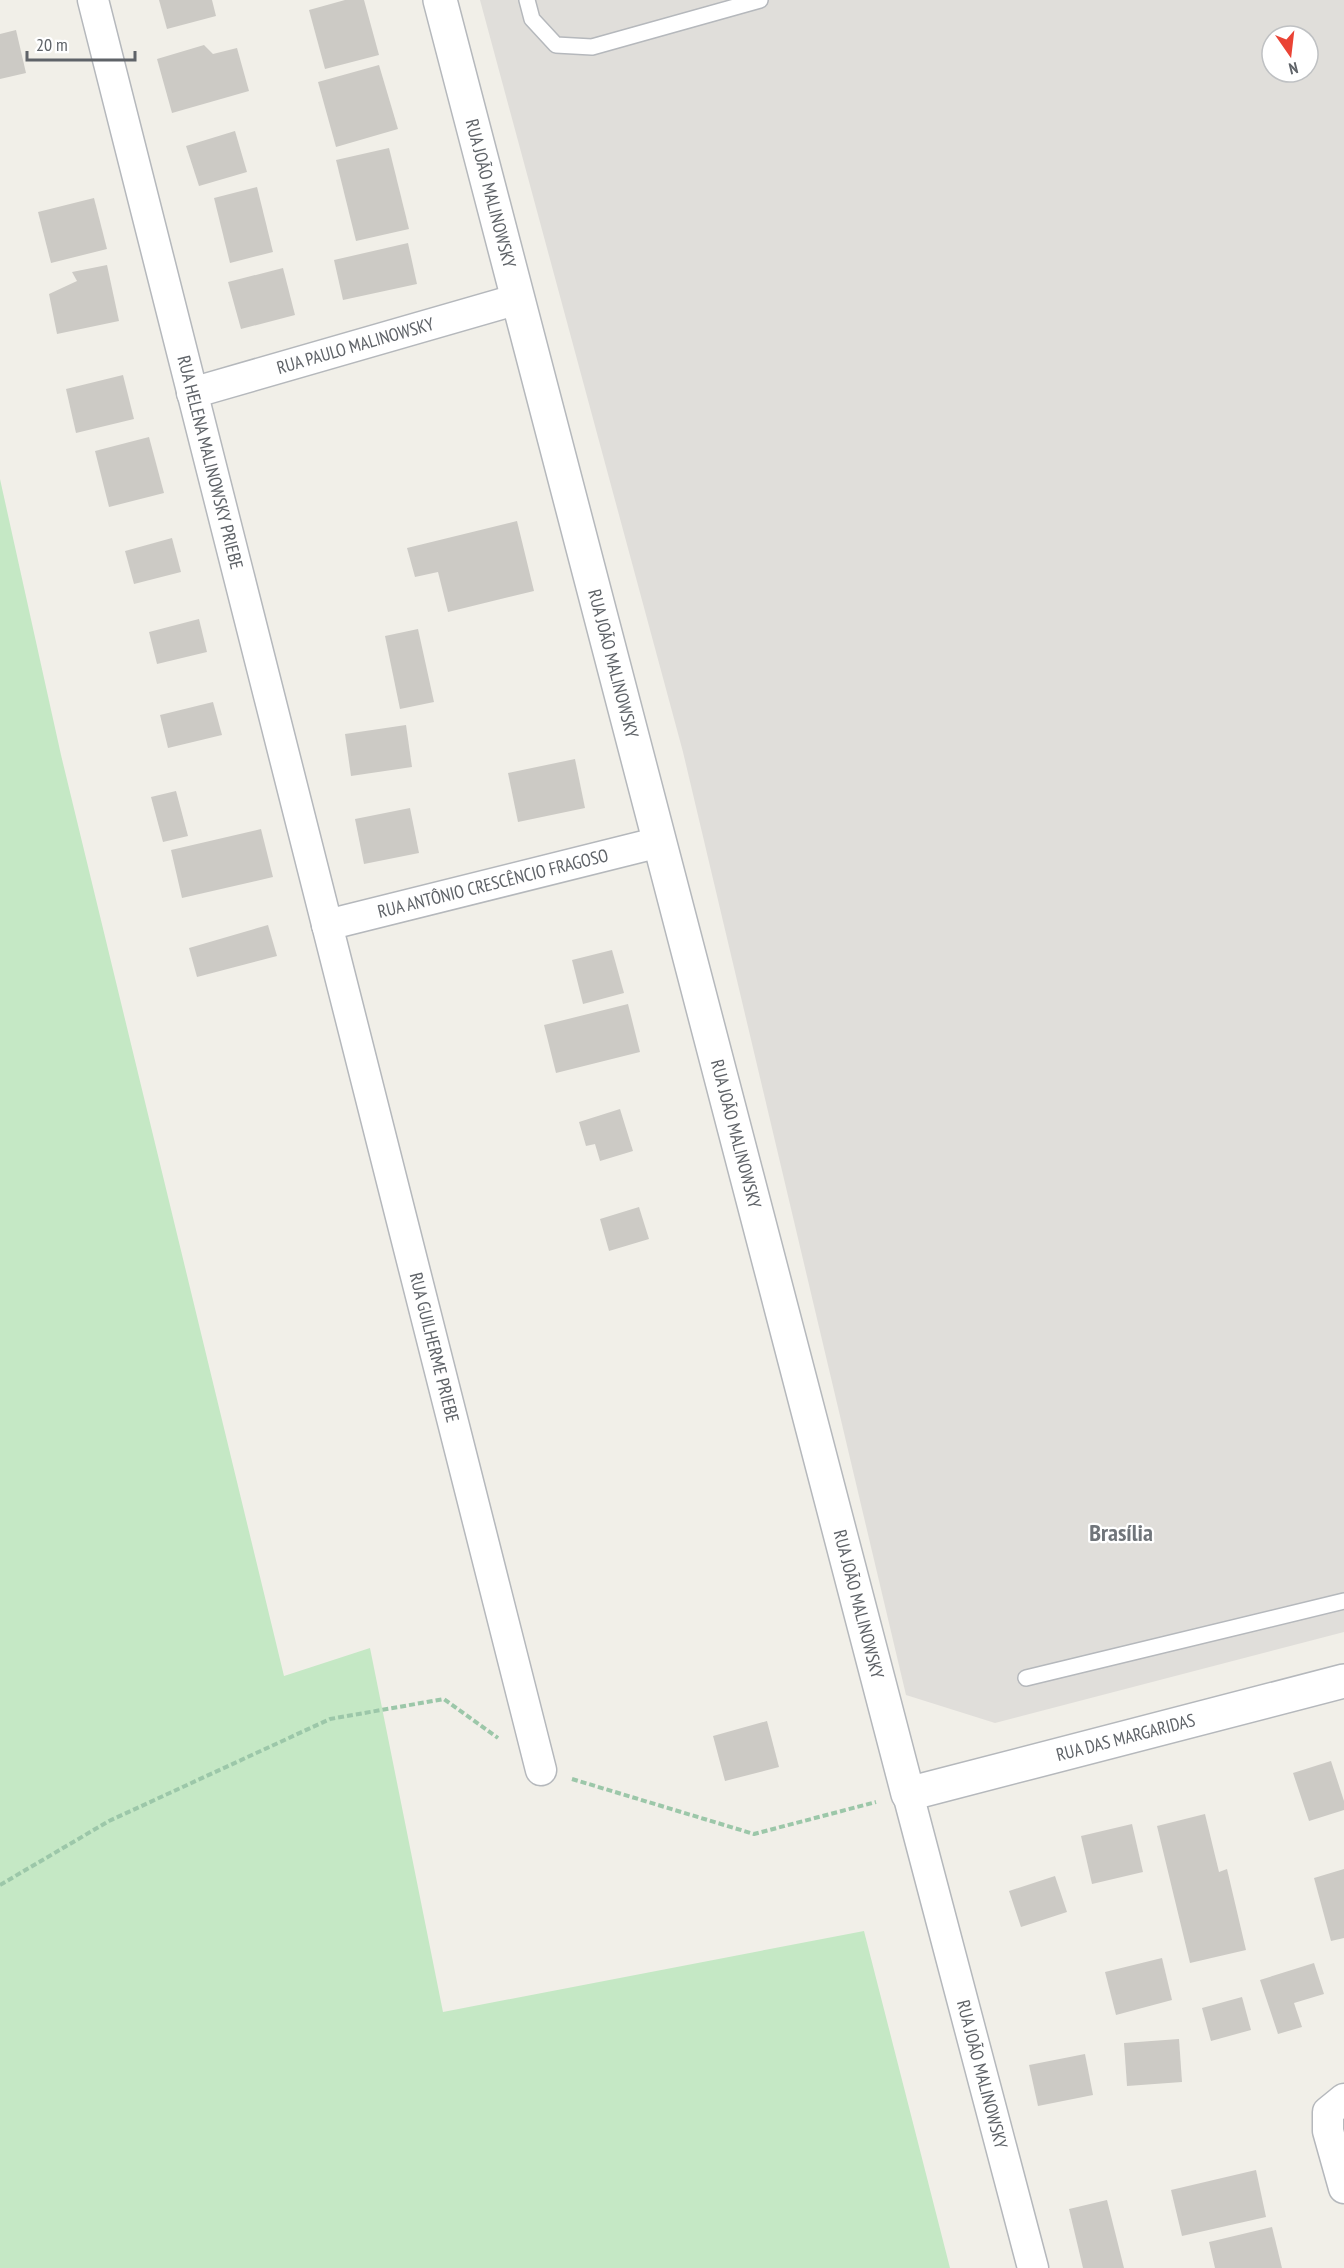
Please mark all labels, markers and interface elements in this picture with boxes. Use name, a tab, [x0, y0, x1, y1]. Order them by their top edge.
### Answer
scale bar	[27, 24, 135, 62]
north arrow	[1260, 24, 1320, 84]
text: 20 m	[36, 33, 68, 56]
text: N	[1287, 58, 1300, 79]
street label: RUA JOÃO MALINOWSKY	[461, 117, 522, 271]
street label: RUA PAULO MALINOWSKY	[274, 312, 437, 379]
street label: RUA HELENA MALINOWSKY PRIEBE	[172, 353, 249, 572]
street label: RUA JOÃO MALINOWSKY	[583, 587, 644, 741]
street label: RUA ANTÔNIO CRESCÊNCIO FRAGOSO	[375, 843, 611, 923]
street label: RUA JOÃO MALINOWSKY	[706, 1057, 767, 1212]
street label: RUA GUILHERME PRIEBE	[405, 1270, 465, 1425]
district label: Brasília	[1089, 1517, 1153, 1548]
street label: RUA JOÃO MALINOWSKY	[829, 1527, 890, 1682]
street label: RUA DAS MARGARIDAS	[1054, 1708, 1198, 1766]
street label: RUA JOÃO MALINOWSKY	[952, 1997, 1013, 2152]

